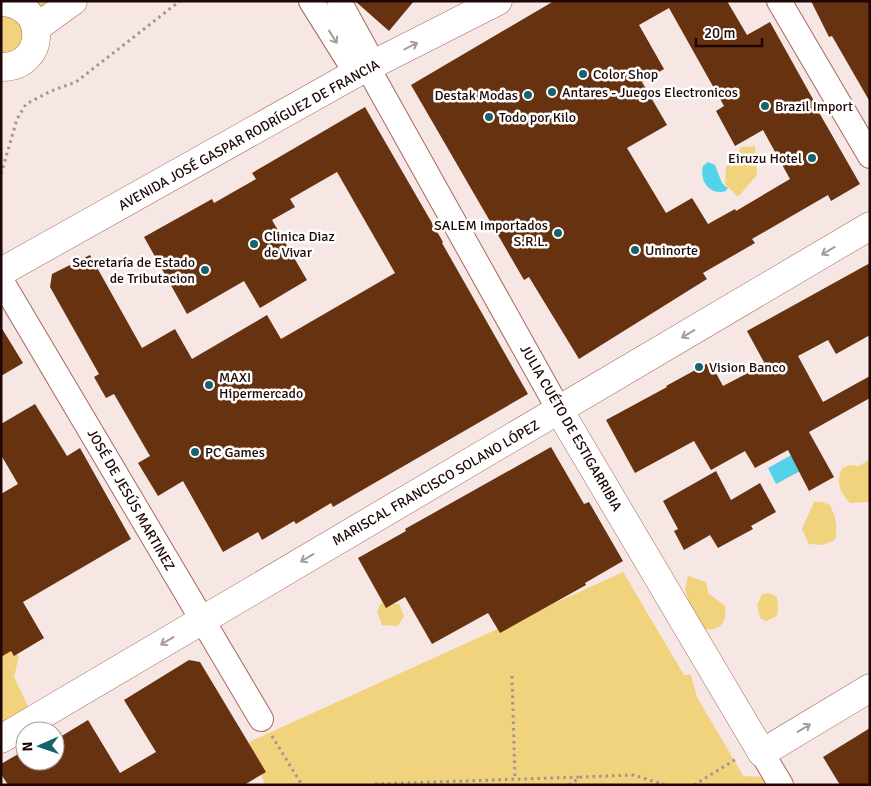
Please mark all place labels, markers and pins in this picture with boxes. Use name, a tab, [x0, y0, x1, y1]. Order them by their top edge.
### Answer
place label: Color Shop	[593, 66, 658, 83]
marker: Color Shop	[577, 68, 589, 80]
place label: Antares - Juegos Electronicos	[562, 84, 738, 101]
marker: Antares - Juegos Electronicos	[546, 86, 558, 98]
place label: Destak Modas	[434, 87, 518, 104]
marker: Destak Modas	[522, 89, 534, 101]
place label: Brazil Import	[775, 98, 853, 115]
marker: Brazil Import	[759, 100, 771, 112]
place label: Todo por Kilo	[499, 109, 576, 126]
marker: Todo por Kilo	[483, 111, 495, 123]
place label: Eiruzu Hotel	[728, 150, 802, 167]
marker: Eiruzu Hotel	[806, 152, 818, 164]
place label: SALEM Importados S.R.L.	[434, 217, 548, 250]
marker: SALEM Importados S.R.L.	[552, 227, 564, 239]
place label: Clinica Diaz de Vivar	[264, 228, 335, 261]
marker: Clinica Diaz de Vivar	[248, 238, 260, 250]
place label: Uninorte	[645, 242, 698, 259]
marker: Uninorte	[629, 244, 641, 256]
place label: Secretaría de Estado de Tributacion	[72, 254, 195, 287]
marker: Secretaría de Estado de Tributacion	[199, 264, 211, 276]
place label: Vision Banco	[709, 359, 786, 376]
marker: Vision Banco	[693, 361, 705, 373]
place label: MAXI Hipermercado	[219, 369, 303, 402]
marker: MAXI Hipermercado	[203, 379, 215, 391]
place label: PC Games	[205, 444, 265, 461]
marker: PC Games	[189, 446, 201, 458]

